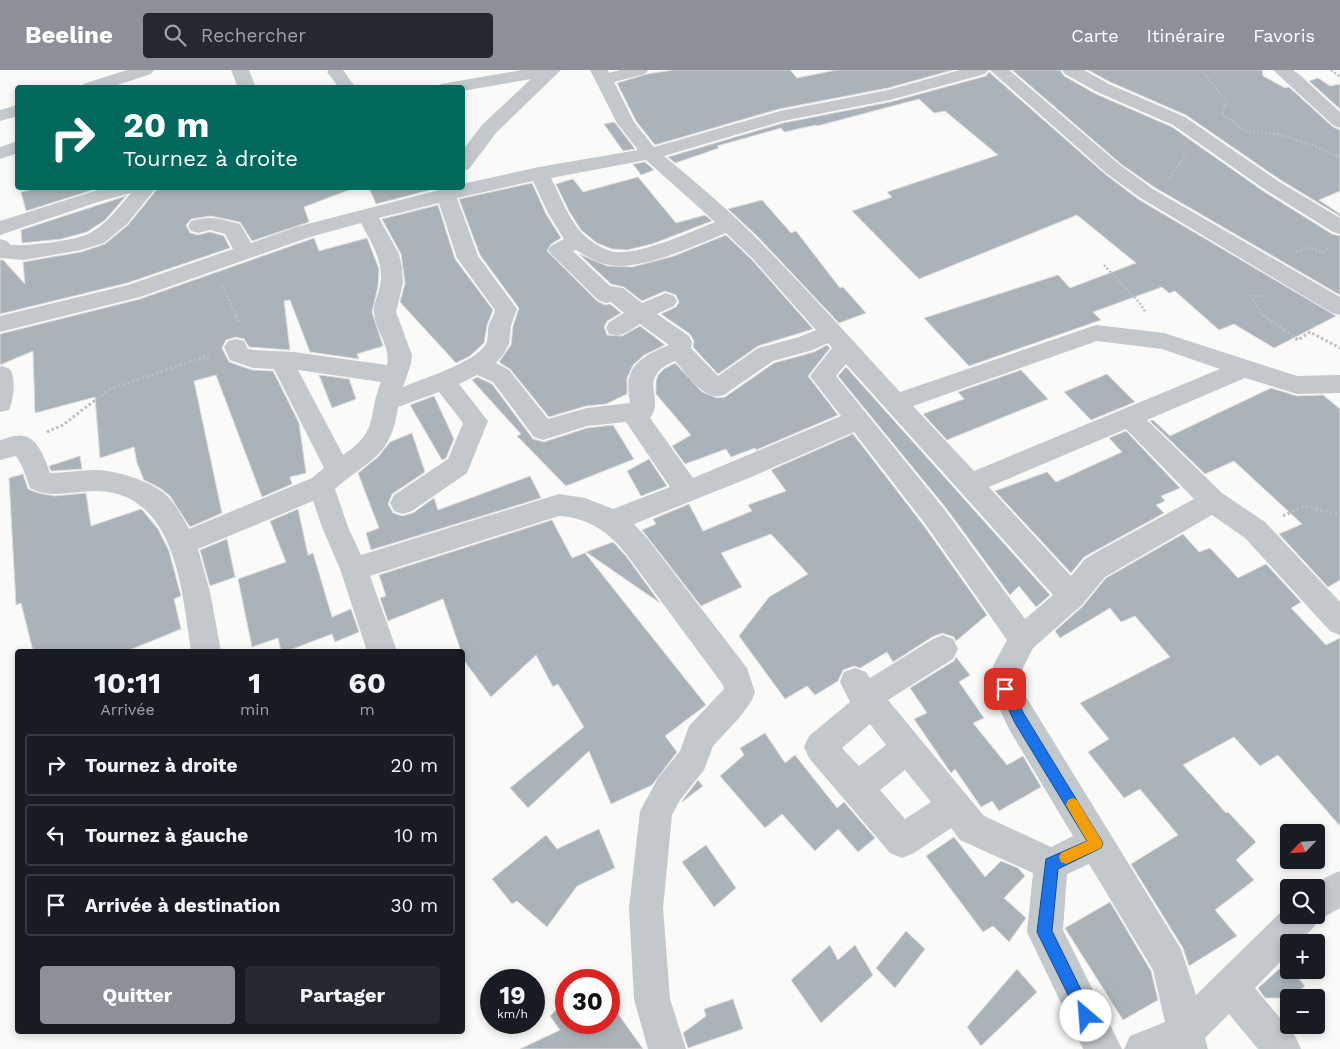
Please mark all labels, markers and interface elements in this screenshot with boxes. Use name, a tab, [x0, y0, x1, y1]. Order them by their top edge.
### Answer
search box	[143, 13, 493, 58]
text: Beeline	[25, 21, 113, 49]
icon: search	[161, 21, 189, 49]
text: Rechercher	[201, 24, 306, 47]
text: Carte	[1071, 25, 1119, 46]
text: Itinéraire	[1147, 25, 1225, 46]
text: Favoris	[1253, 25, 1315, 46]
text: 20 m	[123, 104, 209, 146]
icon: right	[40, 105, 105, 170]
text: Tournez à droite	[123, 146, 298, 171]
text: 10:11	[94, 665, 161, 700]
text: 1	[248, 665, 261, 700]
text: 60	[348, 665, 386, 700]
pin	[984, 668, 1026, 710]
icon: arrive	[991, 675, 1019, 703]
text: Arrivée	[100, 700, 155, 719]
text: min	[240, 700, 269, 719]
text: m	[360, 700, 375, 719]
icon: right	[42, 751, 70, 779]
text: Tournez à droite	[85, 754, 237, 777]
text: 20 m	[391, 754, 438, 777]
icon: left	[42, 821, 70, 849]
text: Tournez à gauche	[85, 824, 248, 847]
text: 10 m	[394, 824, 438, 847]
north arrow	[1280, 824, 1325, 869]
map controls	[1280, 824, 1325, 1034]
button: search	[1280, 879, 1325, 924]
icon: arrive	[42, 891, 70, 919]
text: Arrivée à destination	[85, 894, 280, 917]
text: 30 m	[391, 894, 438, 917]
button: +	[1280, 934, 1325, 979]
button: Quitter	[40, 966, 235, 1024]
button: Partager	[245, 966, 440, 1024]
speed limit sign: 30	[555, 969, 620, 1034]
text: 19	[499, 981, 526, 1010]
position arrow	[1059, 989, 1111, 1041]
button: −	[1280, 989, 1325, 1034]
text: km/h	[497, 1007, 528, 1021]

